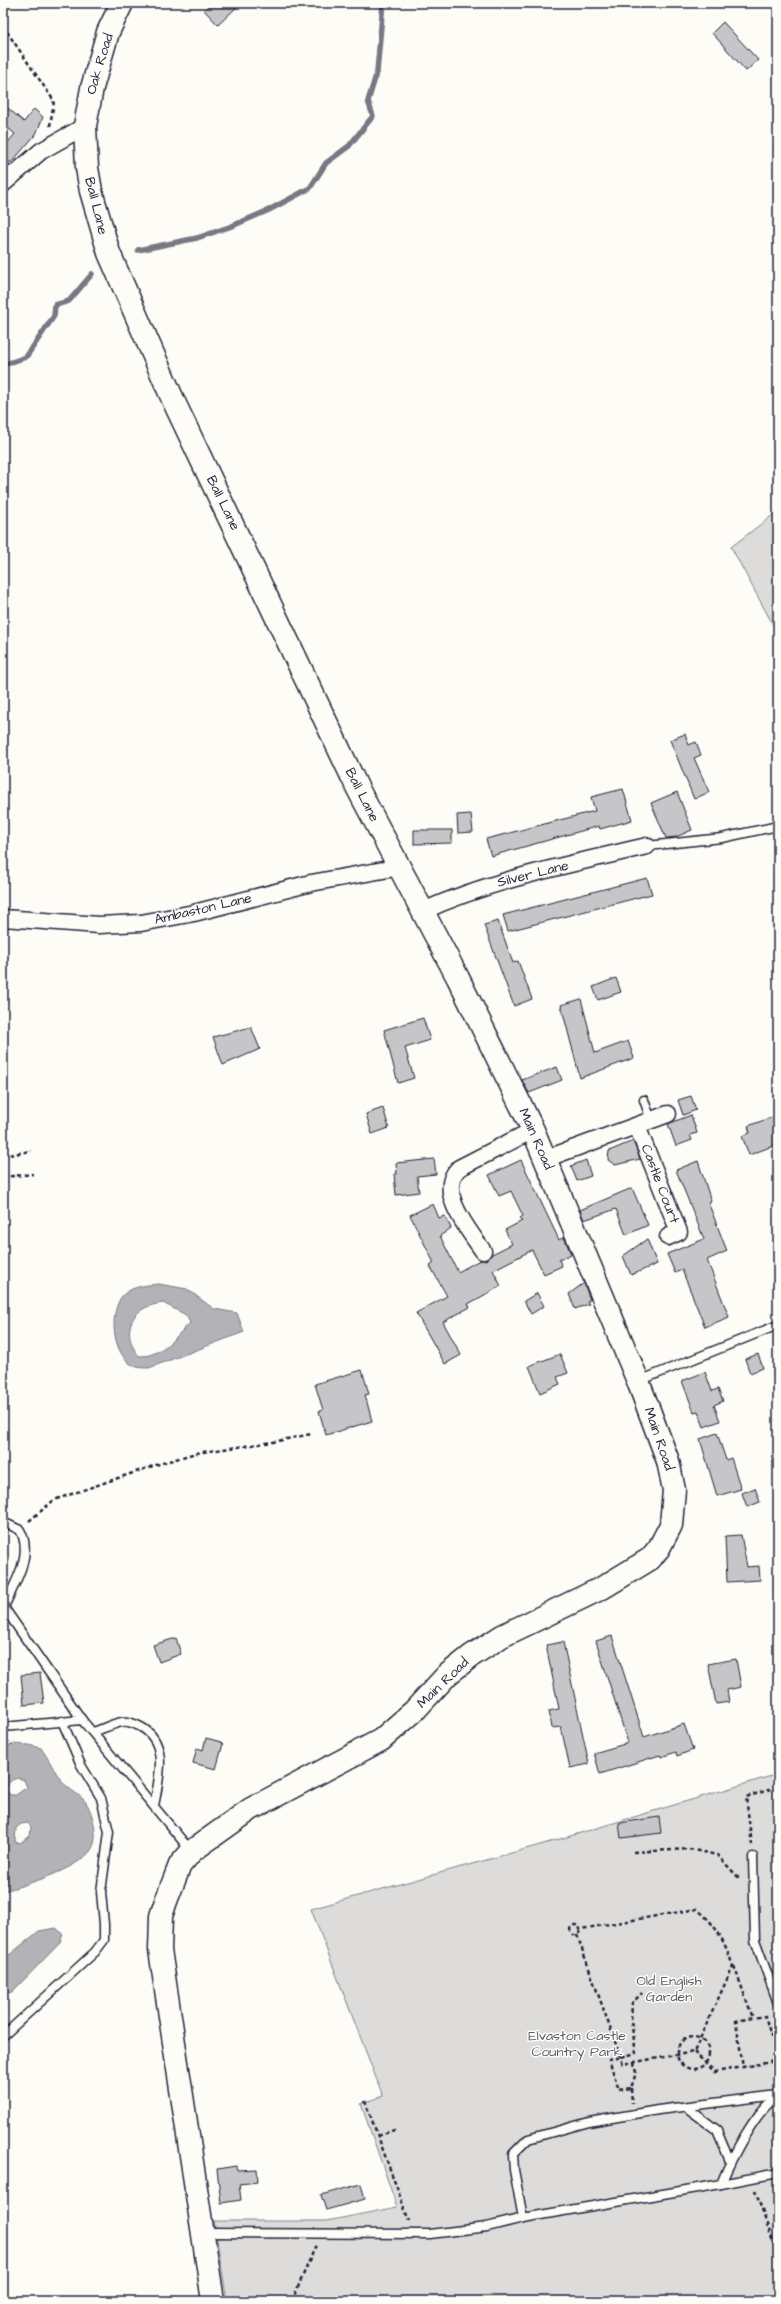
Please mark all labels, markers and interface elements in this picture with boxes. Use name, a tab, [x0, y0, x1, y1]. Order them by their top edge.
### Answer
street label: Oak Road	[81, 31, 119, 97]
street label: Ball Lane	[79, 175, 113, 237]
street label: Ball Lane	[201, 472, 245, 534]
street label: Ball Lane	[340, 764, 384, 826]
street label: Silver Lane	[495, 855, 571, 893]
street label: Ambaston Lane	[152, 888, 254, 930]
street label: Main Road	[514, 1105, 558, 1173]
street label: Castle Court	[636, 1141, 684, 1227]
street label: Main Road	[639, 1405, 679, 1473]
street label: Main Road	[412, 1653, 474, 1713]
park label: Old English Garden	[636, 1971, 702, 2007]
park label: Elvaston Castle Country Park	[528, 2026, 626, 2062]

